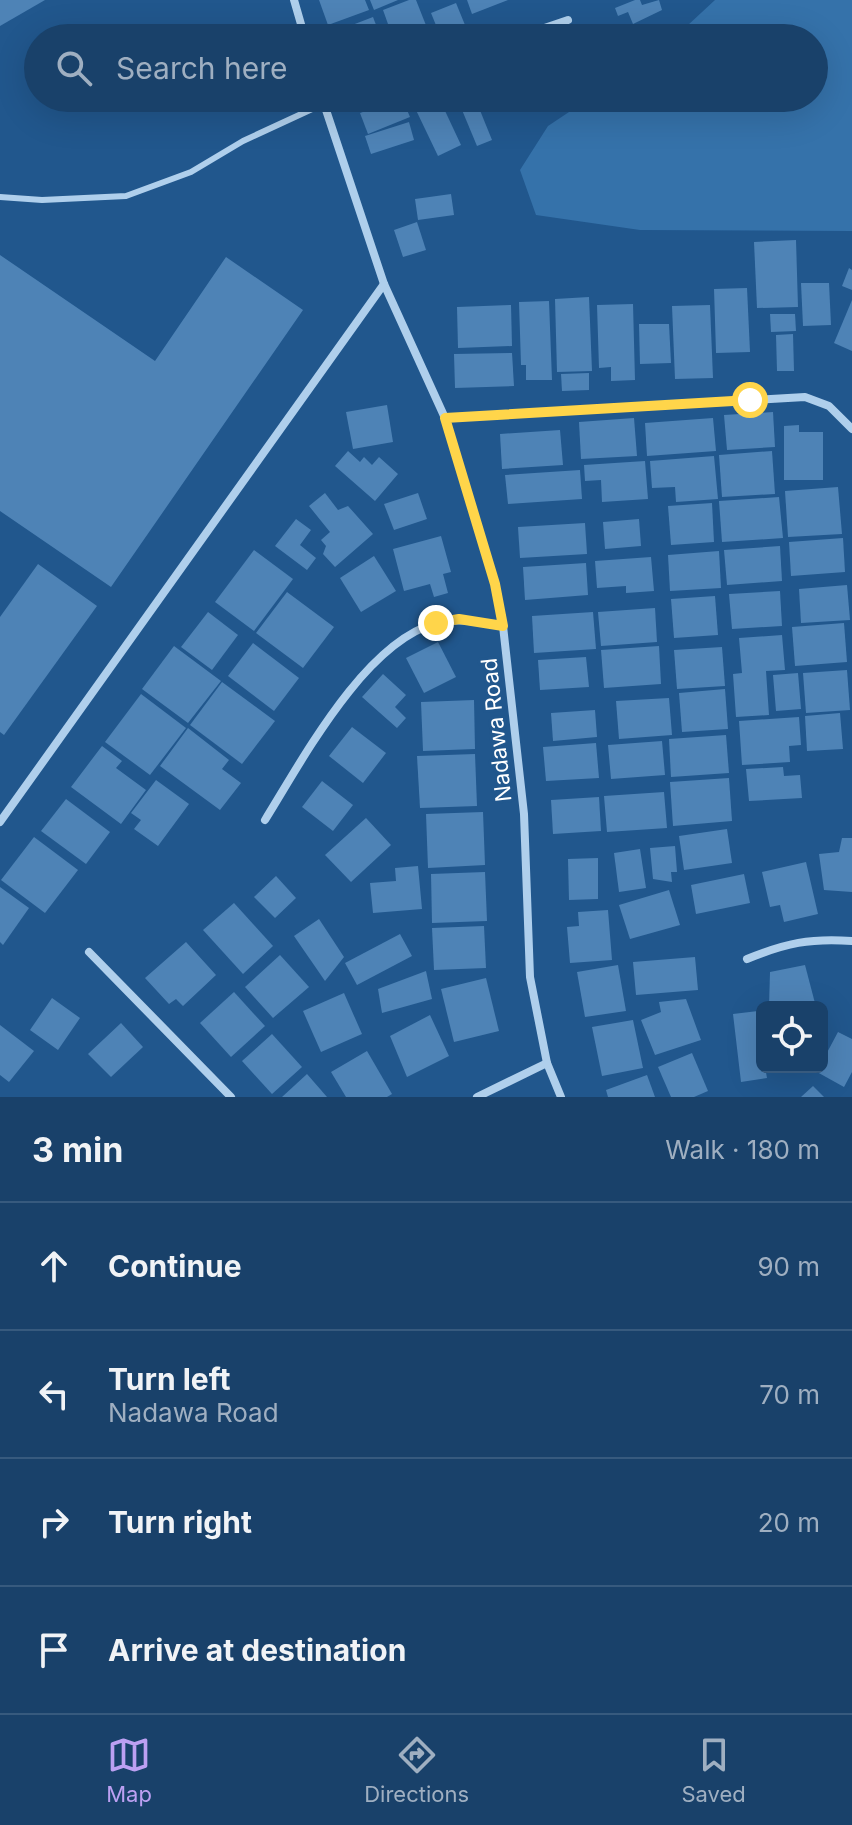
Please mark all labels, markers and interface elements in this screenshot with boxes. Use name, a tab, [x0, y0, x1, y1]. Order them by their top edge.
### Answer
search box	[24, 24, 828, 112]
icon: search	[52, 46, 96, 90]
text: Search here	[116, 50, 288, 86]
route start	[732, 382, 768, 418]
route end	[418, 605, 454, 641]
street label: Nadawa Road	[476, 657, 516, 803]
map controls	[756, 1001, 828, 1073]
button: locate	[756, 1001, 828, 1073]
text: 3 min	[32, 1129, 123, 1170]
text: Walk · 180 m	[665, 1134, 820, 1165]
icon: ahead	[32, 1244, 76, 1288]
text: Continue	[108, 1248, 242, 1284]
text: 90 m	[757, 1251, 820, 1282]
text: Turn left	[108, 1361, 230, 1397]
icon: left	[32, 1372, 76, 1416]
text: 70 m	[759, 1379, 820, 1410]
text: Nadawa Road	[108, 1397, 279, 1428]
icon: right	[32, 1500, 76, 1544]
text: Turn right	[108, 1504, 252, 1540]
text: 20 m	[758, 1507, 820, 1538]
icon: arrive	[32, 1628, 76, 1672]
text: Arrive at destination	[108, 1632, 406, 1668]
tab: Map	[106, 1733, 152, 1807]
tab: Directions	[364, 1733, 469, 1807]
tab: Saved	[681, 1733, 746, 1807]

